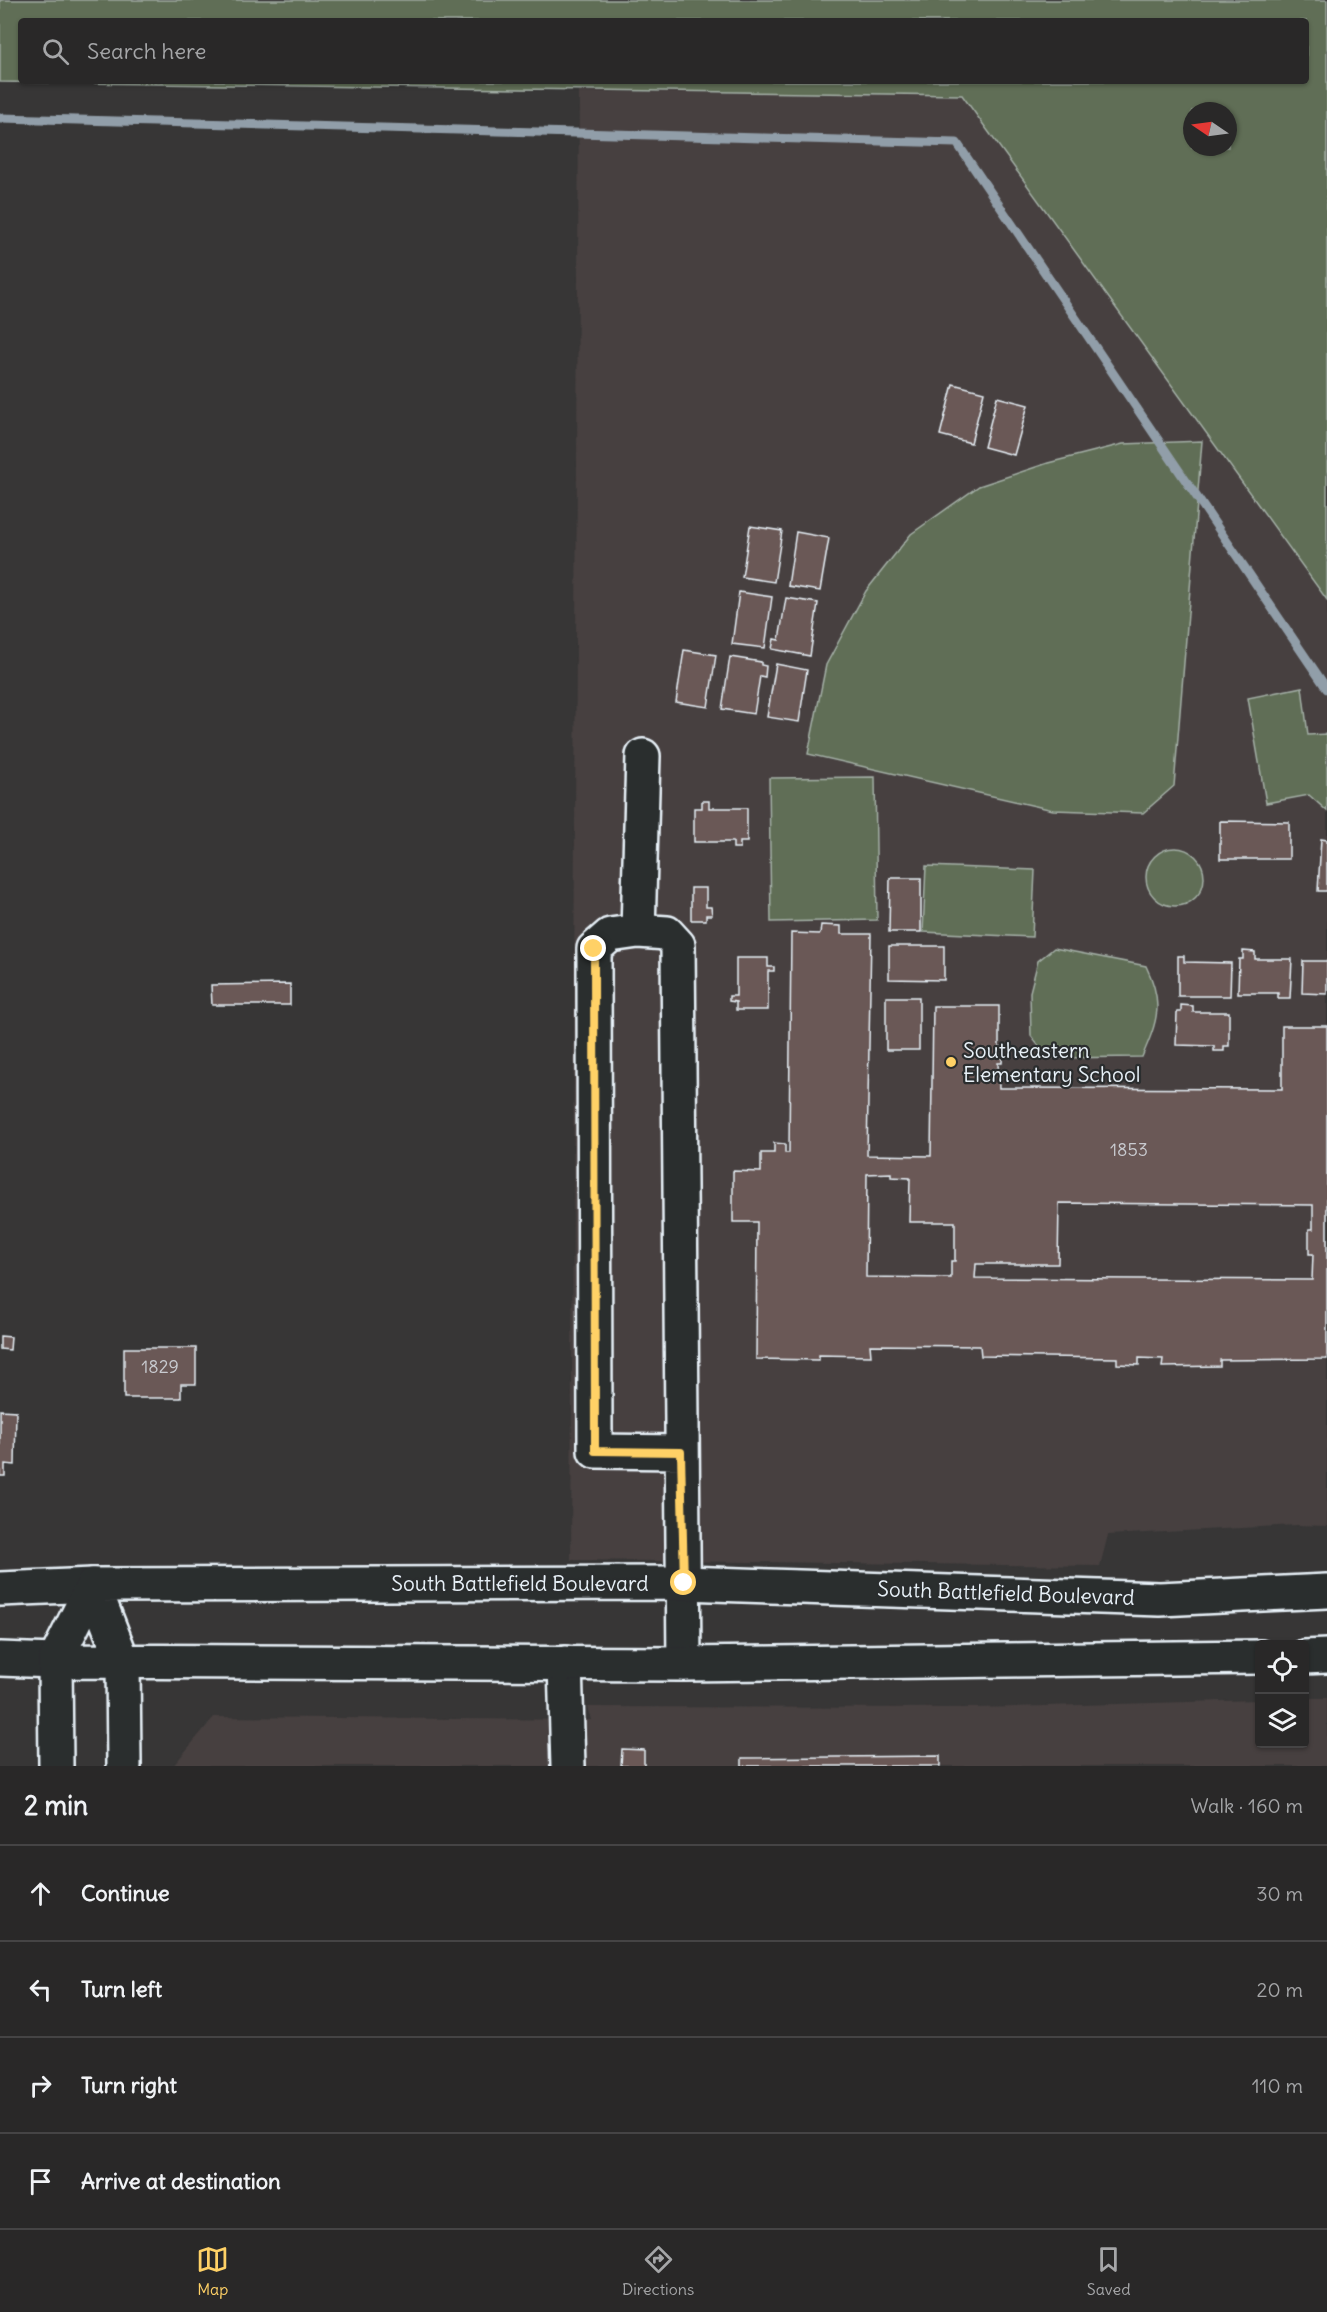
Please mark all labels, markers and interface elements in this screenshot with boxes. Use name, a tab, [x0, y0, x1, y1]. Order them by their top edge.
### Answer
search box	[18, 18, 1309, 84]
icon: search	[39, 35, 72, 68]
text: Search here	[87, 37, 206, 65]
north arrow	[1183, 102, 1237, 156]
route end	[580, 935, 606, 961]
place label: Southeastern Elementary School	[963, 1037, 1140, 1088]
marker: Southeastern Elementary School	[944, 1055, 958, 1069]
house number: 1853	[1110, 1138, 1148, 1161]
house number: 1829	[141, 1355, 179, 1378]
route start	[670, 1569, 696, 1595]
street label: South Battlefield Boulevard	[391, 1570, 649, 1597]
street label: South Battlefield Boulevard	[877, 1575, 1135, 1611]
map controls	[1255, 1640, 1309, 1748]
button: locate	[1255, 1640, 1309, 1694]
button: layers	[1255, 1694, 1309, 1748]
text: 2 min	[24, 1789, 88, 1822]
text: Walk · 160 m	[1190, 1793, 1303, 1818]
icon: ahead	[24, 1877, 57, 1910]
text: Continue	[81, 1879, 170, 1907]
text: 30 m	[1256, 1881, 1303, 1906]
icon: left	[24, 1973, 57, 2006]
text: Turn left	[81, 1975, 162, 2003]
text: 20 m	[1257, 1977, 1303, 2002]
icon: right	[24, 2069, 57, 2102]
text: Turn right	[81, 2071, 177, 2099]
text: 110 m	[1252, 2073, 1303, 2098]
icon: arrive	[24, 2165, 57, 2198]
text: Arrive at destination	[81, 2167, 281, 2195]
tab: Map	[196, 2243, 229, 2299]
tab: Directions	[622, 2243, 694, 2299]
tab: Saved	[1087, 2243, 1131, 2299]

